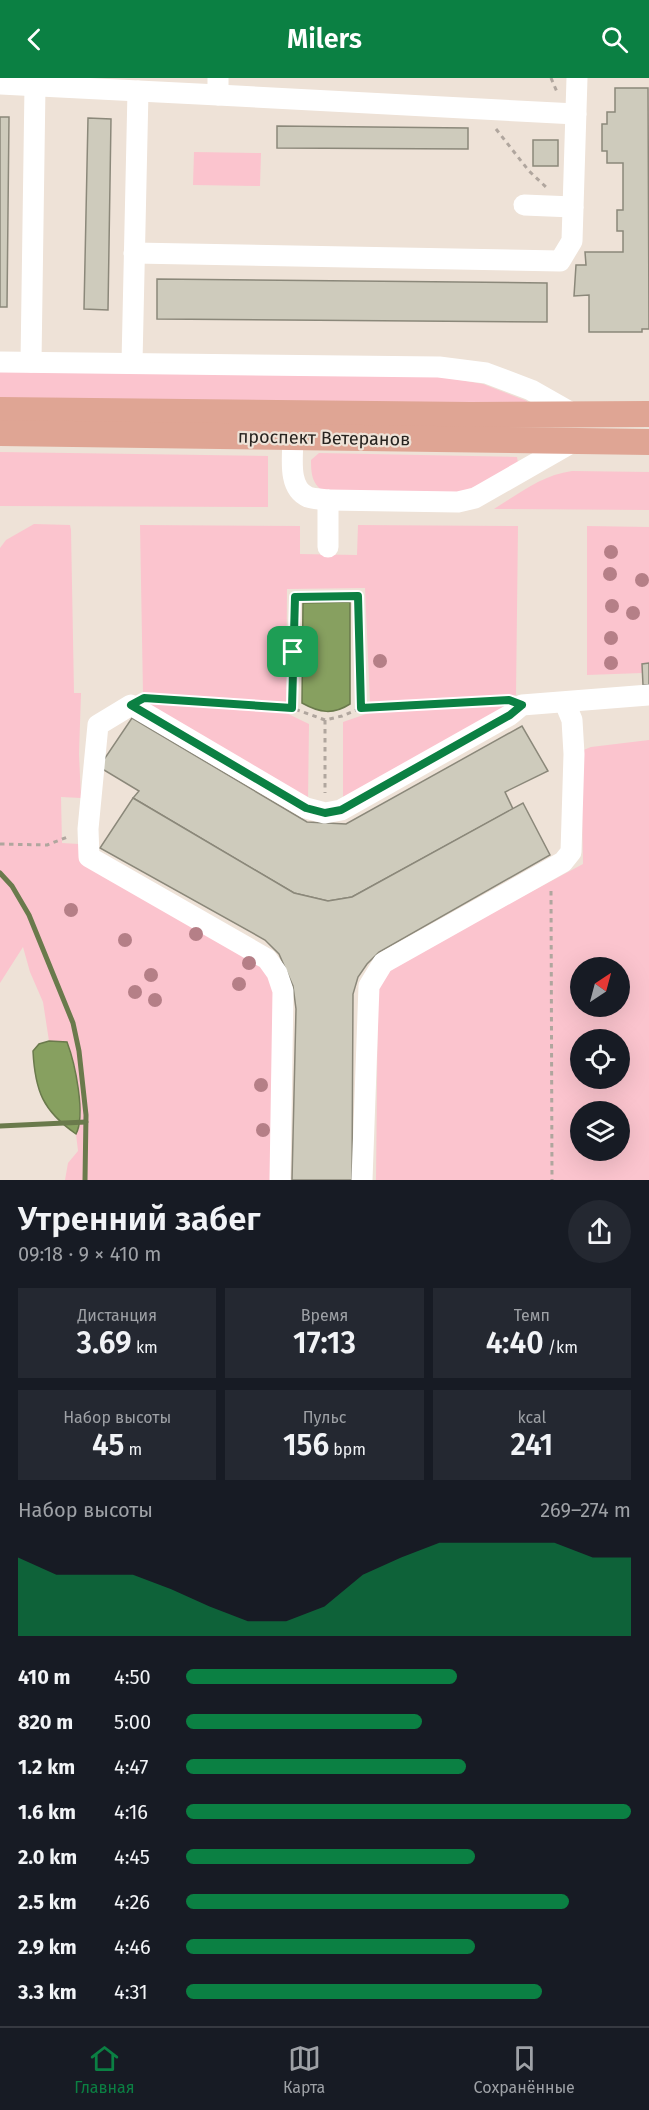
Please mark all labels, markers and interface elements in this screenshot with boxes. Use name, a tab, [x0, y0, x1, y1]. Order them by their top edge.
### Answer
icon: back	[18, 23, 51, 56]
text: Milers	[287, 23, 362, 55]
icon: search	[598, 23, 631, 56]
street label: проспект Ветеранов	[238, 425, 410, 451]
pin	[267, 626, 318, 677]
icon: arrive	[276, 635, 309, 668]
north arrow	[570, 957, 630, 1017]
map controls	[570, 957, 630, 1161]
button: locate	[570, 1029, 630, 1089]
button: layers	[570, 1101, 630, 1161]
text: Утренний забег	[18, 1199, 261, 1239]
button: share	[568, 1200, 631, 1263]
text: 09:18 · 9 × 410 m	[18, 1242, 161, 1266]
text: Дистанция	[77, 1306, 157, 1325]
text: Время	[301, 1306, 348, 1325]
text: Темп	[514, 1306, 550, 1325]
text: 3.69	[77, 1325, 132, 1361]
text: 17:13	[293, 1325, 356, 1361]
text: 4:40	[486, 1325, 544, 1361]
text: km	[132, 1338, 158, 1357]
text: /km	[544, 1338, 578, 1357]
text: Набор высоты	[63, 1408, 171, 1427]
text: Пульс	[303, 1408, 346, 1427]
text: kcal	[517, 1408, 546, 1427]
text: 45	[92, 1427, 124, 1463]
text: 156	[283, 1427, 329, 1463]
text: 241	[510, 1427, 553, 1463]
text: m	[124, 1440, 142, 1459]
text: bpm	[329, 1440, 366, 1459]
text: Набор высоты	[18, 1498, 153, 1522]
text: 269–274 m	[540, 1498, 631, 1522]
text: 410 m	[18, 1665, 70, 1689]
text: 4:50	[114, 1665, 151, 1689]
text: 820 m	[18, 1710, 73, 1734]
text: 5:00	[114, 1710, 151, 1734]
text: 1.2 km	[18, 1755, 75, 1779]
text: 4:47	[114, 1755, 148, 1779]
text: 1.6 km	[18, 1800, 76, 1824]
text: 4:16	[114, 1800, 148, 1824]
text: 2.0 km	[18, 1845, 77, 1869]
text: 4:45	[114, 1845, 150, 1869]
text: 2.5 km	[18, 1890, 77, 1914]
text: 4:26	[114, 1890, 150, 1914]
text: 2.9 km	[18, 1935, 77, 1959]
text: 4:46	[114, 1935, 151, 1959]
text: 3.3 km	[18, 1980, 77, 2004]
text: 4:31	[114, 1980, 148, 2004]
tab: Главная	[74, 2042, 135, 2097]
tab: Карта	[283, 2042, 325, 2097]
tab: Сохранённые	[474, 2042, 575, 2097]

